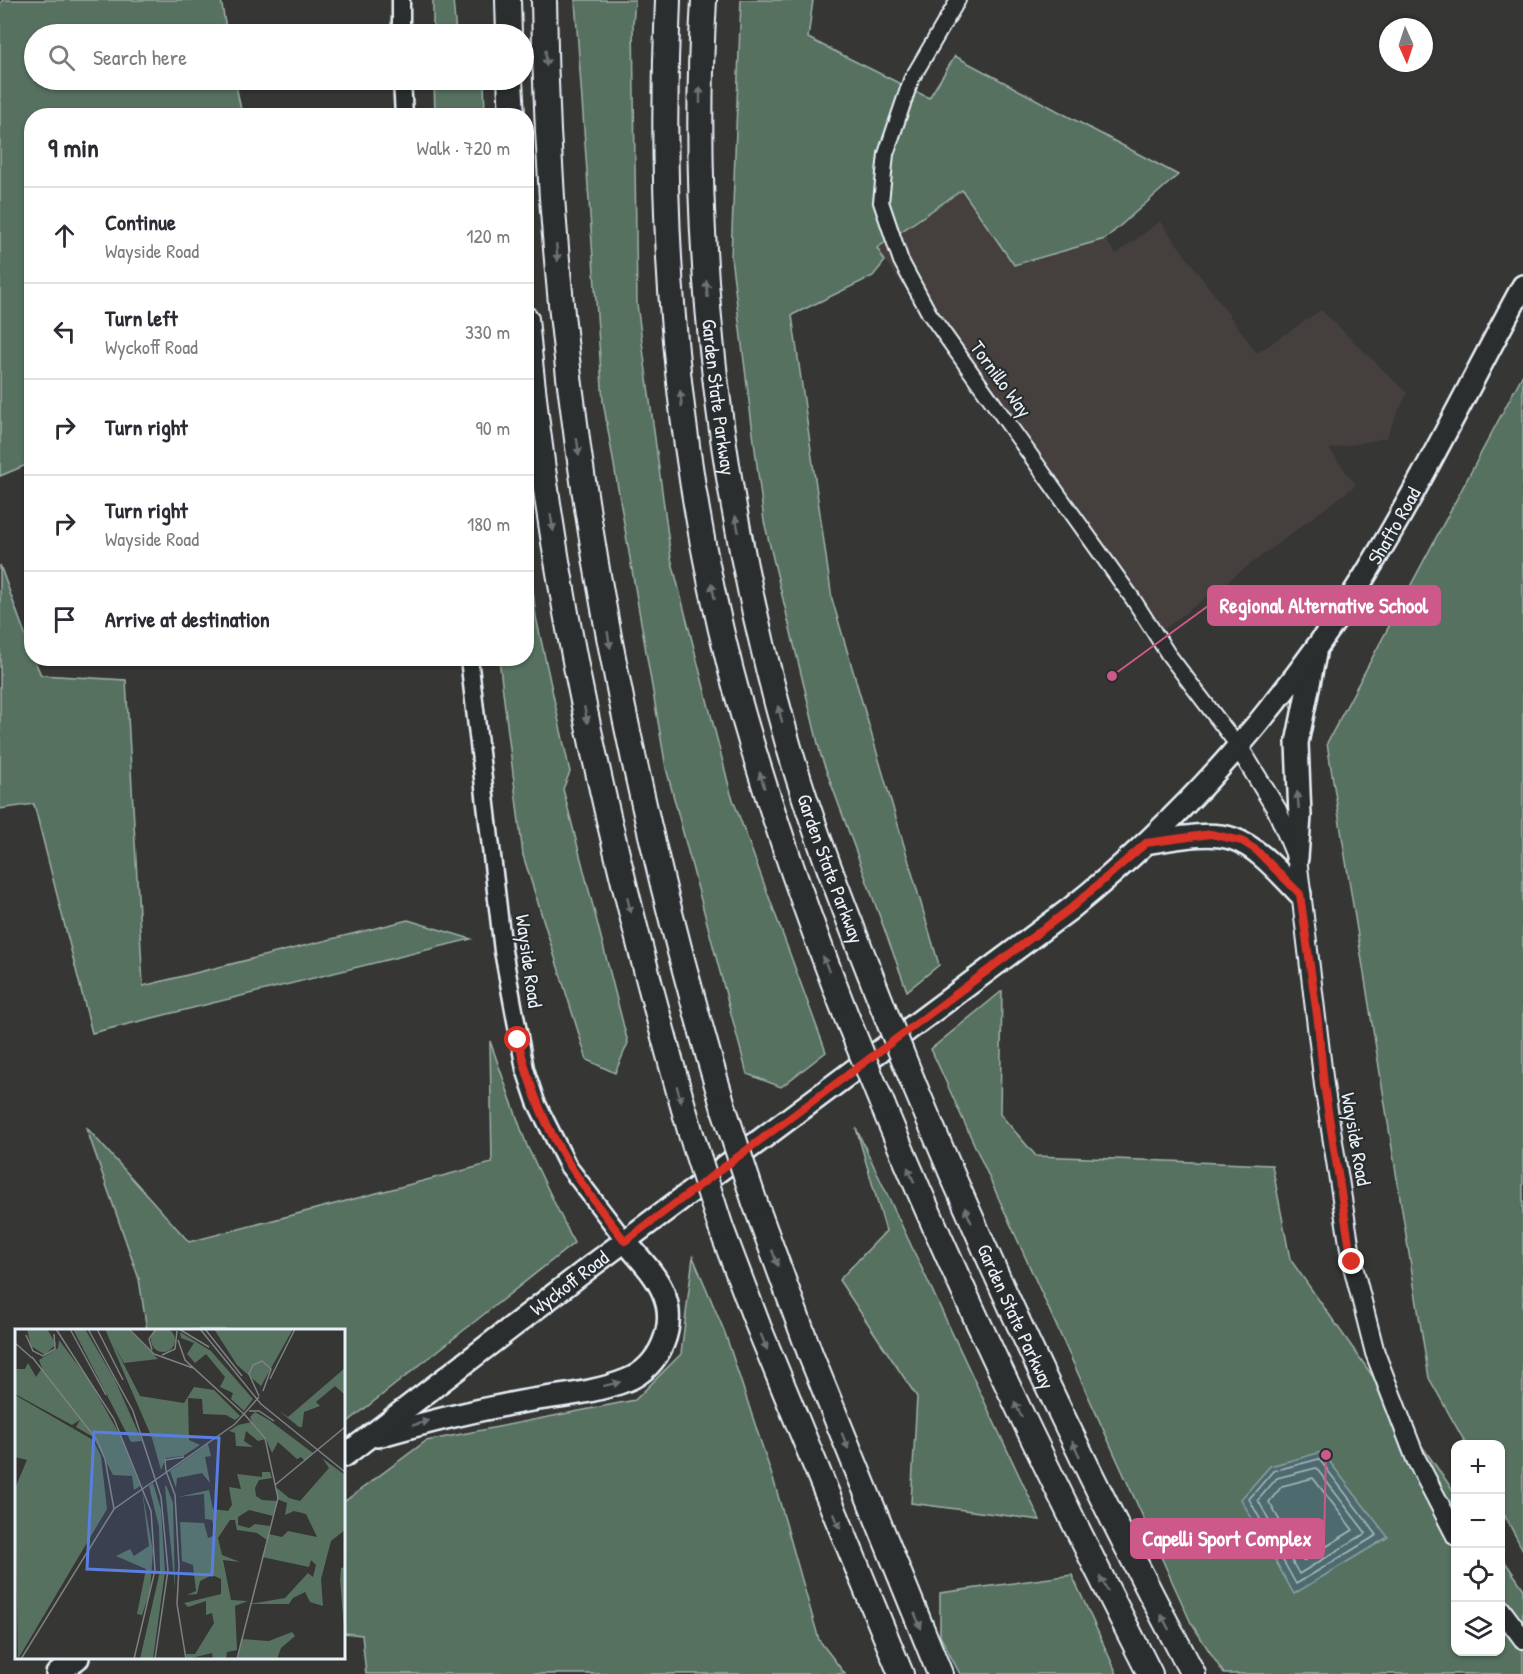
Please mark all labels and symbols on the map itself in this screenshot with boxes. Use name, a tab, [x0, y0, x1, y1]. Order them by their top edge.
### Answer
north arrow	[1379, 18, 1433, 72]
one-way arrow	[541, 49, 550, 68]
one-way arrow	[695, 85, 705, 104]
one-way arrow	[552, 244, 562, 263]
one-way arrow	[702, 280, 712, 299]
street label: Garden State Parkway	[696, 318, 742, 477]
street label: Tornillo Way	[964, 335, 1038, 422]
one-way arrow	[677, 389, 686, 408]
one-way arrow	[573, 438, 583, 457]
street label: Shafto Road	[1361, 482, 1427, 569]
one-way arrow	[548, 514, 557, 533]
one-way arrow	[732, 515, 741, 534]
one-way arrow	[708, 581, 717, 600]
callout: Regional Alternative School	[1208, 586, 1440, 625]
text: Regional Alternative School	[1220, 591, 1429, 621]
one-way arrow	[604, 630, 613, 649]
one-way arrow	[775, 705, 784, 723]
one-way arrow	[582, 706, 591, 725]
one-way arrow	[757, 771, 766, 789]
street label: Garden State Parkway	[791, 791, 871, 947]
one-way arrow	[1293, 791, 1303, 810]
one-way arrow	[625, 896, 634, 915]
street label: Wayside Road	[510, 913, 549, 1010]
one-way arrow	[821, 954, 831, 972]
route start	[504, 1026, 530, 1052]
one-way arrow	[675, 1085, 684, 1103]
street label: Wayside Road	[1335, 1090, 1378, 1188]
one-way arrow	[907, 1166, 916, 1183]
one-way arrow	[963, 1205, 973, 1223]
street label: Garden State Parkway	[971, 1239, 1061, 1393]
street label: Wyckoff Road	[524, 1244, 614, 1322]
route end	[1338, 1248, 1364, 1274]
one-way arrow	[771, 1249, 781, 1267]
inset map	[15, 1329, 345, 1659]
one-way arrow	[760, 1333, 769, 1351]
one-way arrow	[603, 1379, 622, 1389]
one-way arrow	[1013, 1400, 1023, 1418]
one-way arrow	[413, 1418, 431, 1427]
one-way arrow	[840, 1432, 850, 1450]
one-way arrow	[1072, 1440, 1081, 1457]
one-way arrow	[832, 1513, 842, 1531]
callout: Capelli Sport Complex	[1131, 1519, 1324, 1558]
text: Capelli Sport Complex	[1142, 1524, 1312, 1554]
one-way arrow	[1099, 1576, 1109, 1593]
one-way arrow	[913, 1613, 923, 1631]
one-way arrow	[1160, 1614, 1170, 1631]

